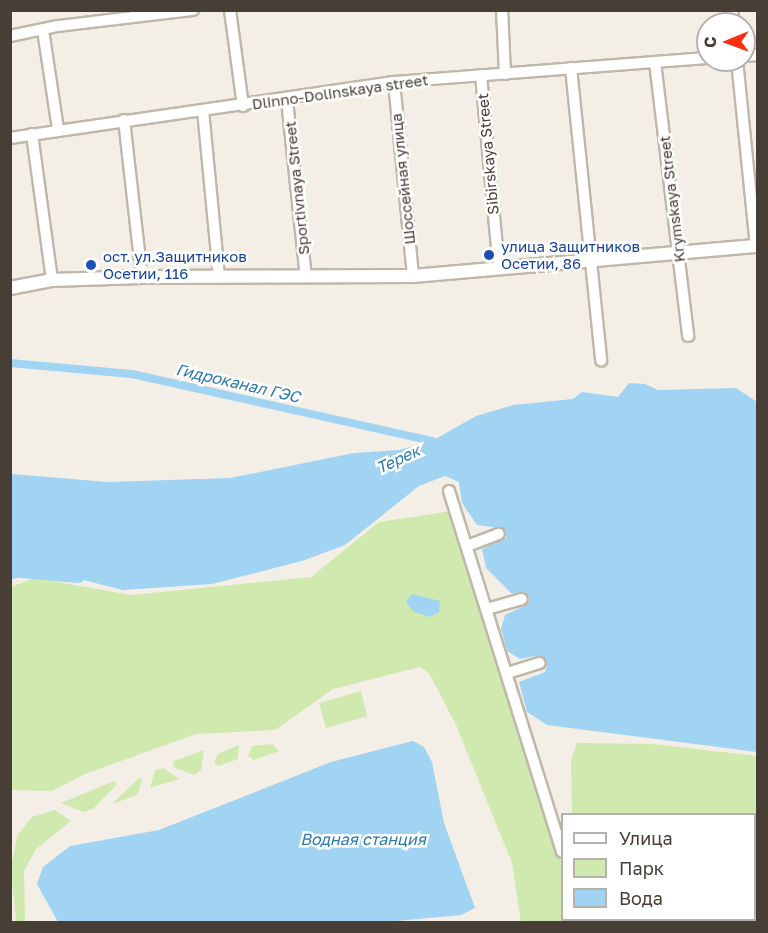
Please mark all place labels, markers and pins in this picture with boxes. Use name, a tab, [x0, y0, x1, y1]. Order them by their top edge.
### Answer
place label: улица Защитников Осетии, 86	[501, 237, 640, 272]
place label: ост. ул.Защитников Осетии, 116	[103, 247, 247, 282]
marker: улица Защитников Осетии, 86	[482, 248, 496, 262]
marker: ост. ул.Защитников Осетии, 116	[84, 258, 98, 272]

